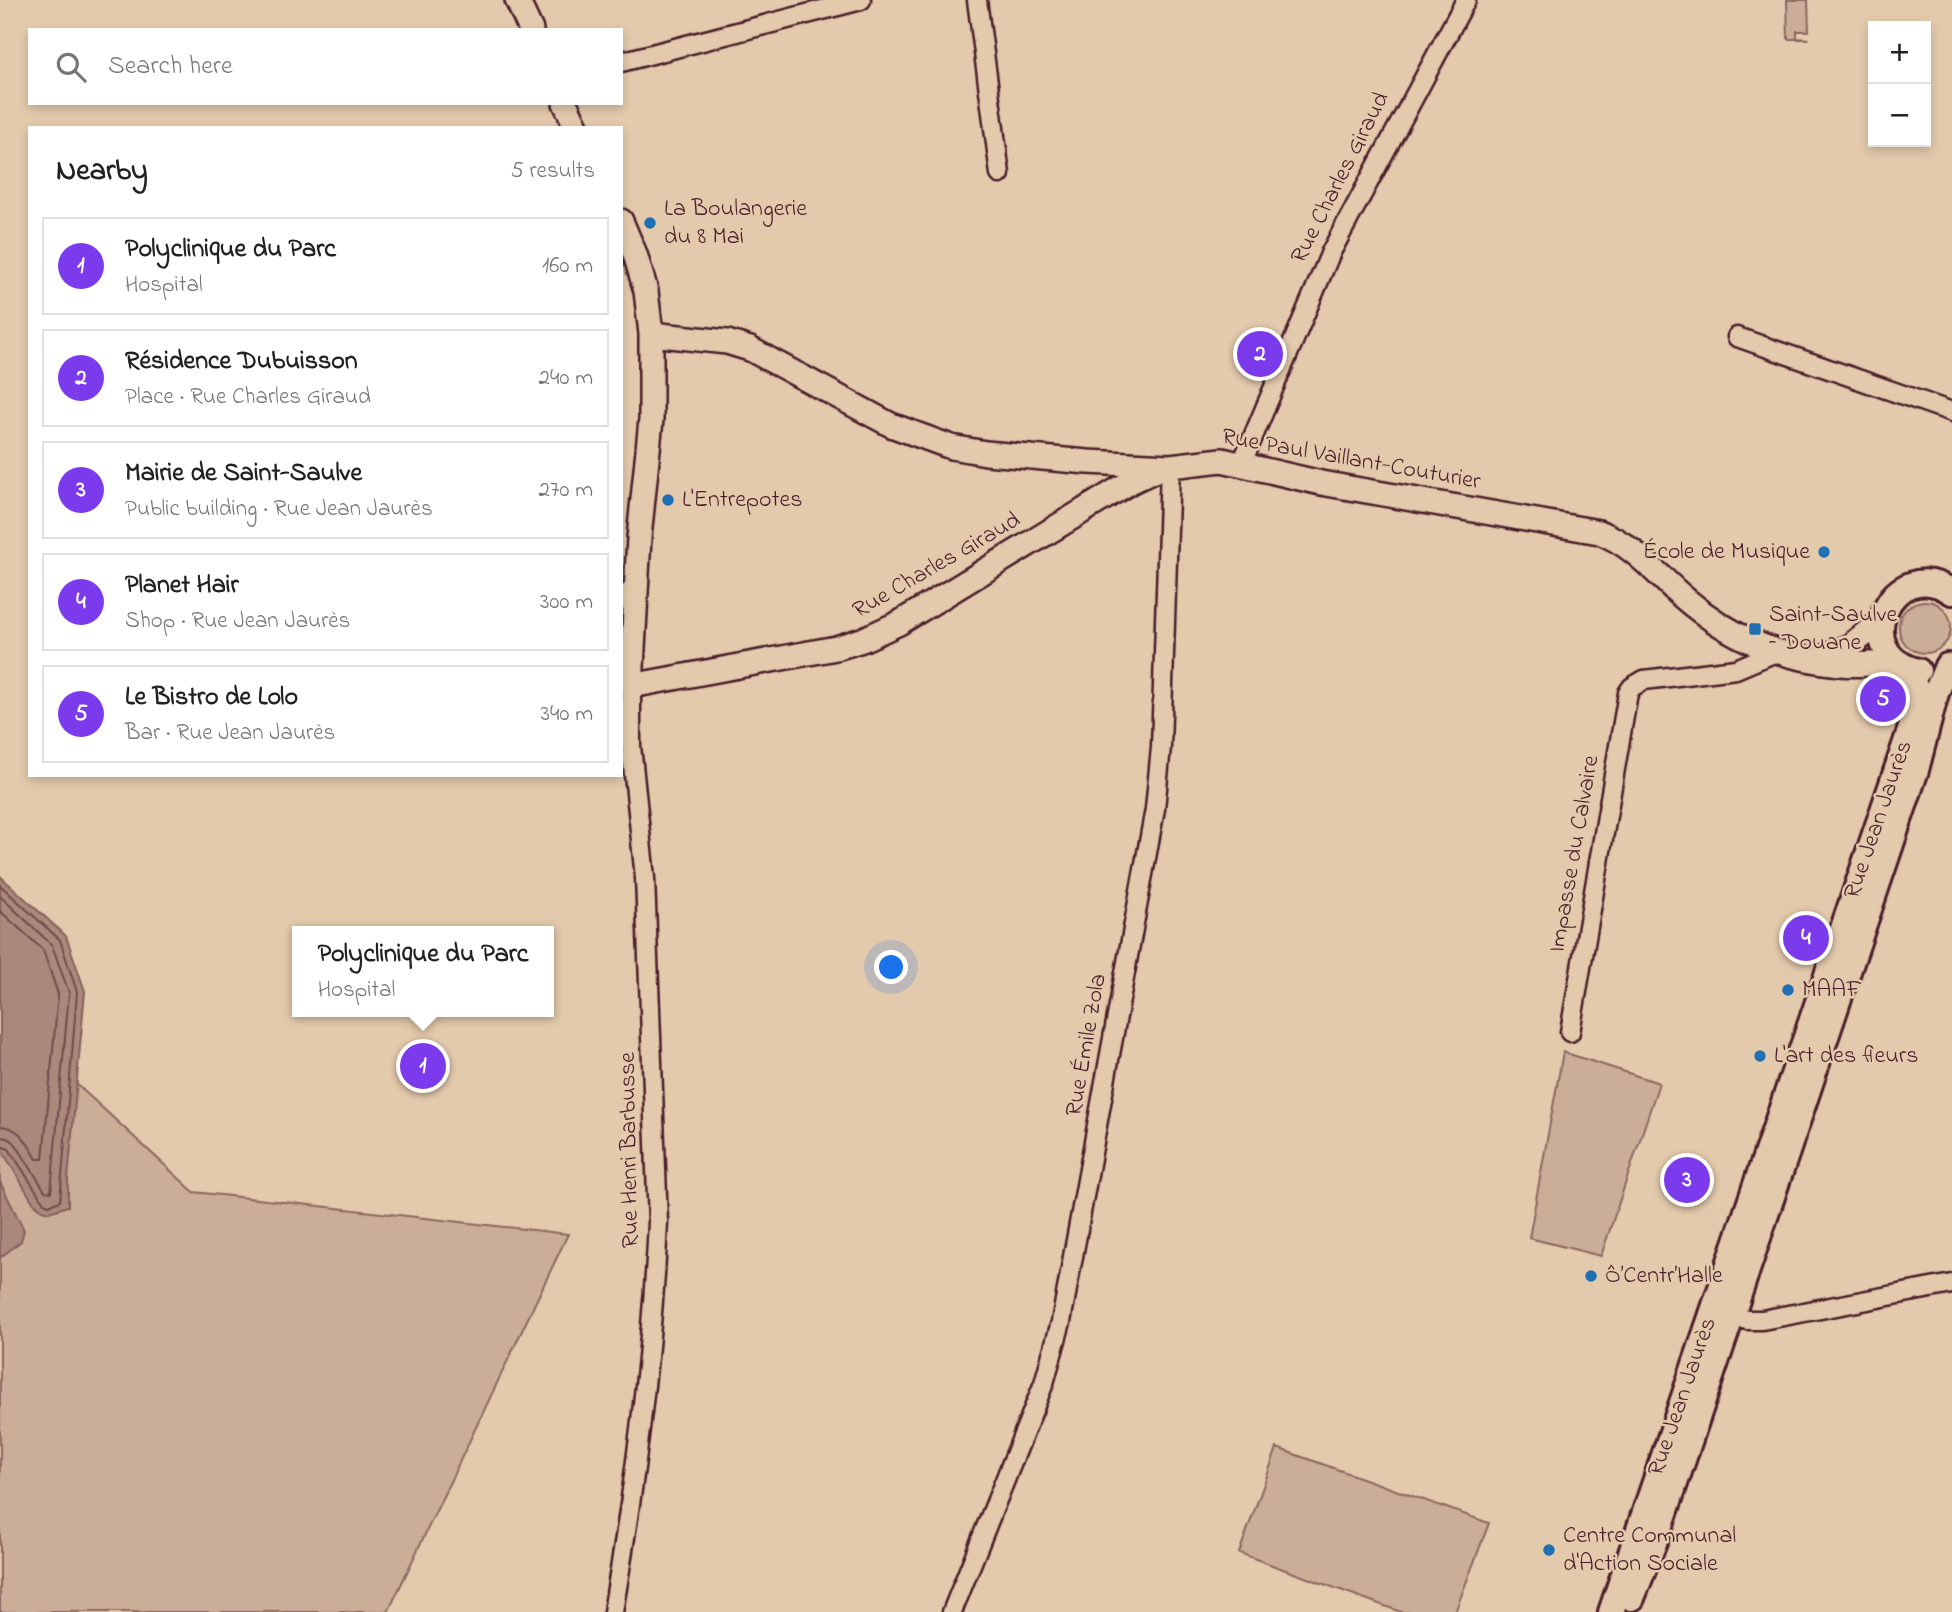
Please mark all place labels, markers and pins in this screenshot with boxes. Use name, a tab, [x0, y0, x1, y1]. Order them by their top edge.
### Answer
place label: La Boulangerie du 8 Mai	[664, 192, 807, 255]
marker: La Boulangerie du 8 Mai	[642, 215, 658, 231]
pin: 2	[1237, 328, 1283, 380]
place label: L'Entrepotes	[682, 483, 803, 518]
marker: L'Entrepotes	[660, 492, 676, 508]
place label: École de Musique	[1643, 535, 1810, 570]
marker: École de Musique	[1816, 544, 1832, 560]
place label: Saint-Saulve – Douane	[1769, 598, 1898, 661]
marker: Saint-Saulve – Douane	[1747, 621, 1763, 637]
pin: 5	[1860, 673, 1906, 725]
pin: 4	[1783, 912, 1829, 964]
place label: MAAF	[1802, 973, 1862, 1008]
marker: MAAF	[1780, 982, 1796, 998]
place label: L'art des fleurs	[1774, 1039, 1918, 1074]
pin: 1	[400, 1040, 446, 1092]
marker: L'art des fleurs	[1752, 1048, 1768, 1064]
pin: 3	[1664, 1154, 1710, 1206]
place label: Ô’Centr’Halle	[1605, 1259, 1723, 1294]
marker: Ô’Centr’Halle	[1583, 1268, 1599, 1284]
place label: Centre Communal d'Action Sociale	[1563, 1519, 1736, 1582]
marker: Centre Communal d'Action Sociale	[1541, 1542, 1557, 1558]

